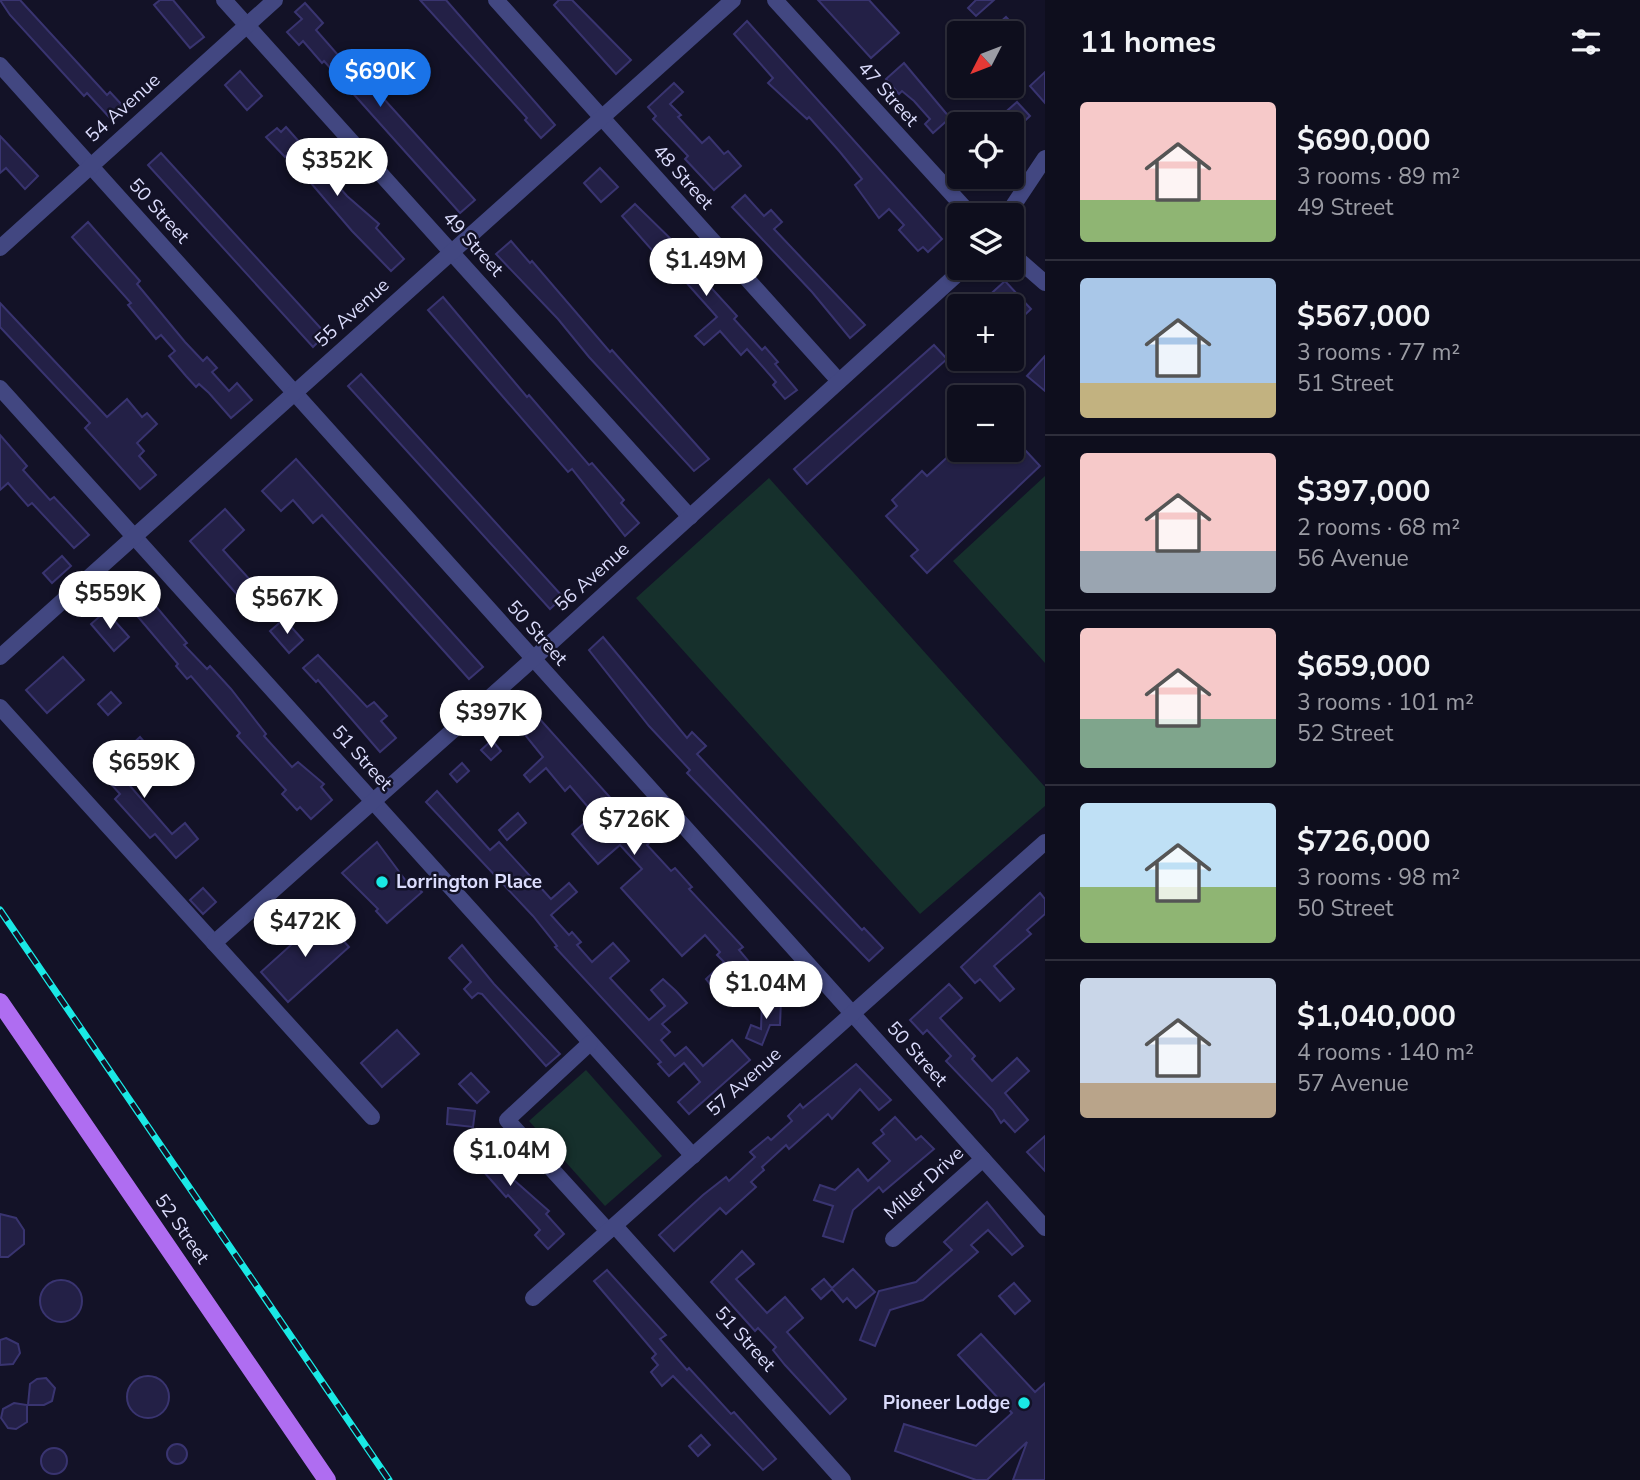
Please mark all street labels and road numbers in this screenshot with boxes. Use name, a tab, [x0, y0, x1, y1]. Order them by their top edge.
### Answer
street label: 47 Street	[852, 56, 924, 133]
street label: 54 Avenue	[80, 67, 166, 149]
street label: 48 Street	[647, 139, 719, 216]
street label: 50 Street	[123, 173, 195, 250]
street label: 49 Street	[437, 206, 509, 283]
street label: 55 Avenue	[309, 272, 395, 354]
street label: 56 Avenue	[549, 536, 635, 618]
street label: 50 Street	[501, 595, 573, 672]
street label: 51 Street	[326, 720, 398, 797]
street label: 50 Street	[881, 1016, 953, 1093]
street label: 57 Avenue	[701, 1041, 787, 1123]
street label: Miller Drive	[879, 1140, 969, 1226]
street label: 52 Street	[149, 1189, 216, 1269]
street label: 51 Street	[709, 1301, 781, 1378]

